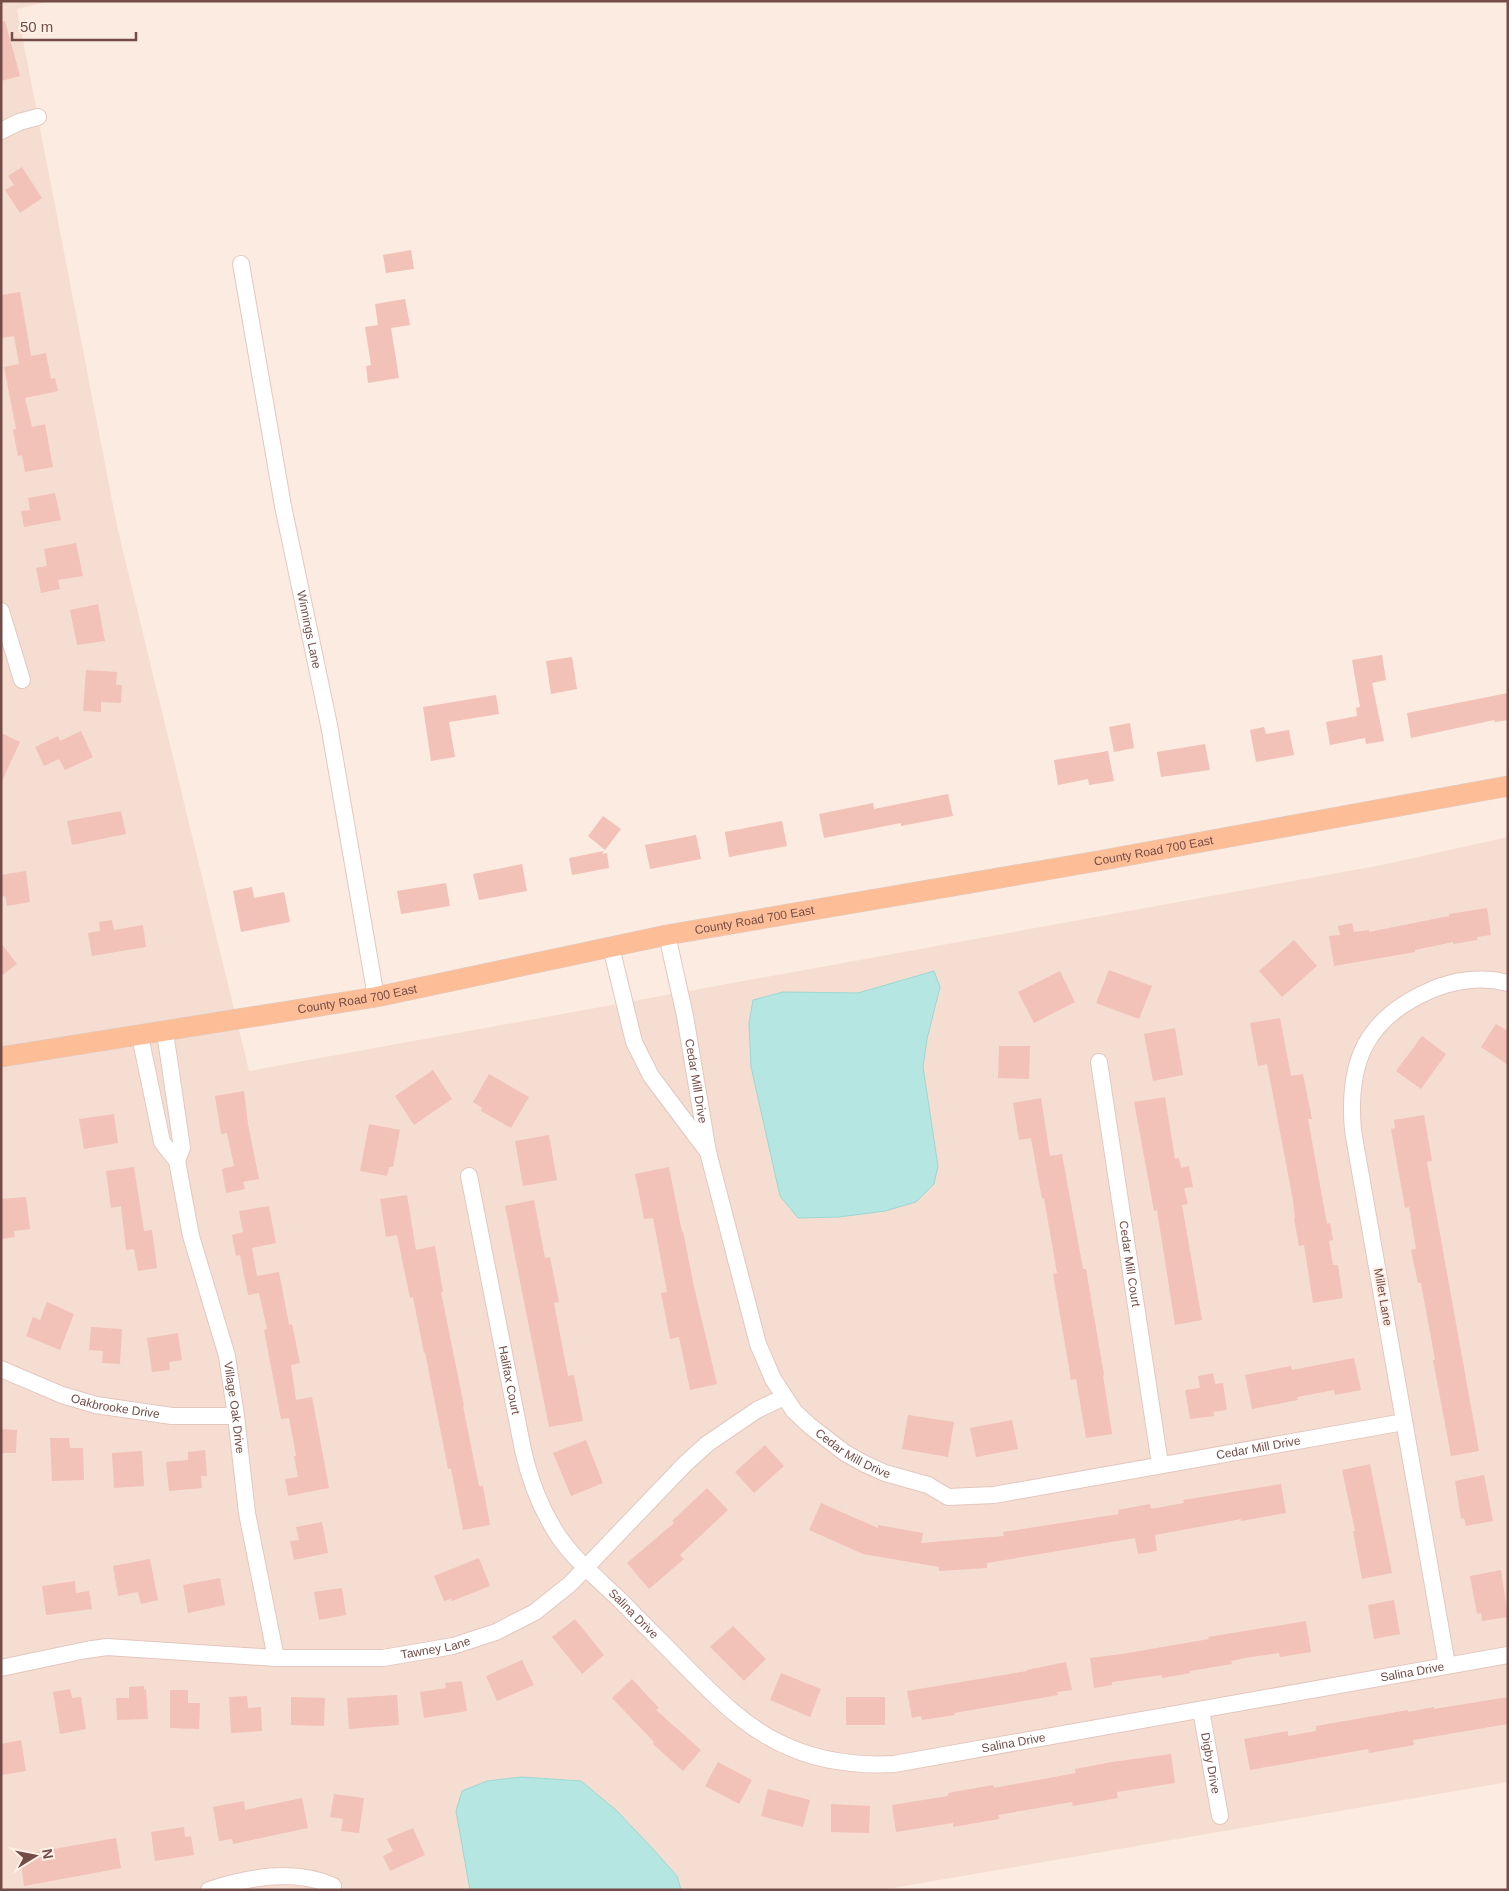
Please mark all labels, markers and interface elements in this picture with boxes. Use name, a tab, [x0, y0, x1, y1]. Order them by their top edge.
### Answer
scale bar	[12, 10, 136, 42]
text: 50 m	[20, 18, 53, 35]
street label: Winnings Lane	[294, 589, 324, 670]
street label: County Road 700 East	[1093, 833, 1215, 869]
street label: County Road 700 East	[694, 903, 816, 937]
street label: County Road 700 East	[297, 981, 419, 1016]
street label: Cedar Mill Drive	[682, 1038, 710, 1125]
street label: Cedar Mill Court	[1116, 1220, 1143, 1308]
street label: Millet Lane	[1371, 1267, 1395, 1327]
street label: Halifax Court	[496, 1345, 523, 1416]
street label: Village Oak Drive	[221, 1361, 247, 1454]
street label: Oakbrooke Drive	[69, 1391, 161, 1421]
street label: Cedar Mill Drive	[813, 1426, 892, 1481]
street label: Cedar Mill Drive	[1215, 1434, 1302, 1462]
street label: Salina Drive	[606, 1586, 661, 1642]
street label: Tawney Lane	[400, 1634, 473, 1662]
street label: Salina Drive	[1379, 1659, 1446, 1685]
street label: Salina Drive	[980, 1730, 1047, 1755]
street label: Digby Drive	[1198, 1731, 1223, 1795]
north arrow	[10, 1831, 60, 1881]
text: N	[39, 1847, 57, 1860]

